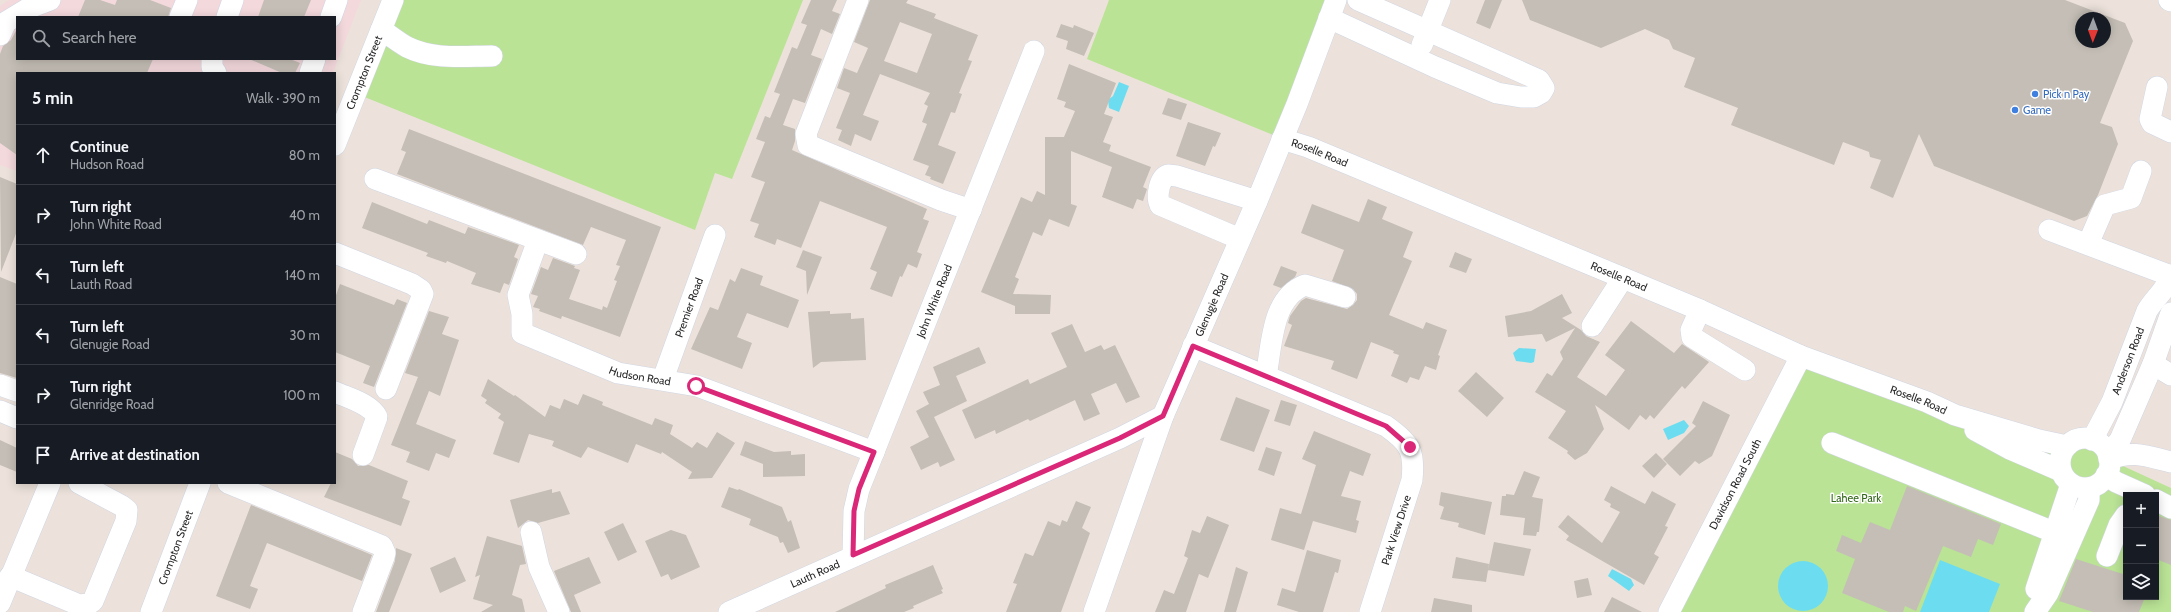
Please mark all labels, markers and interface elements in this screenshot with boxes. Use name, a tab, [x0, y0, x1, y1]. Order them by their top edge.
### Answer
north arrow	[2075, 12, 2111, 48]
search box	[16, 16, 336, 60]
icon: search	[30, 27, 52, 49]
text: Search here	[62, 29, 137, 47]
street label: Crompton Street	[343, 33, 385, 112]
place label: Pick n Pay	[2043, 87, 2090, 101]
text: 5 min	[32, 88, 73, 108]
marker: Pick n Pay	[2030, 89, 2040, 99]
text: Walk · 390 m	[246, 90, 320, 106]
place label: Game	[2023, 103, 2051, 117]
marker: Game	[2010, 105, 2020, 115]
street label: Roselle Road	[1290, 135, 1350, 170]
text: Continue	[70, 138, 129, 156]
icon: ahead	[32, 144, 54, 166]
text: 80 m	[289, 147, 320, 163]
text: Hudson Road	[70, 156, 144, 172]
text: Turn right	[70, 198, 131, 216]
icon: right	[32, 204, 54, 226]
text: 40 m	[289, 207, 320, 223]
text: John White Road	[70, 216, 162, 232]
text: Turn left	[70, 258, 124, 276]
street label: Roselle Road	[1589, 258, 1649, 294]
street label: John White Road	[913, 262, 955, 341]
icon: left	[32, 264, 54, 286]
text: 140 m	[285, 267, 320, 283]
street label: Glenugie Road	[1192, 271, 1231, 339]
text: Lauth Road	[70, 276, 132, 292]
street label: Premier Road	[672, 276, 706, 339]
text: Turn left	[70, 318, 124, 336]
icon: left	[32, 324, 54, 346]
street label: Anderson Road	[2108, 325, 2147, 397]
text: 30 m	[290, 327, 320, 343]
text: Glenugie Road	[70, 336, 150, 352]
street label: Hudson Road	[607, 363, 672, 389]
route start	[687, 377, 705, 395]
text: Turn right	[70, 378, 131, 396]
street label: Roselle Road	[1888, 382, 1949, 417]
icon: right	[32, 384, 54, 406]
text: 100 m	[283, 387, 320, 403]
text: Glenridge Road	[70, 396, 154, 412]
street label: Davidson Road South	[1706, 436, 1764, 532]
route end	[1401, 438, 1419, 456]
icon: arrive	[32, 444, 54, 466]
text: Arrive at destination	[70, 446, 200, 464]
park label: Lahee Park	[1831, 491, 1881, 505]
map controls	[2123, 492, 2159, 600]
button: +	[2123, 492, 2159, 528]
street label: Park View Drive	[1378, 493, 1414, 567]
street label: Crompton Street	[155, 508, 196, 587]
button: −	[2123, 528, 2159, 564]
street label: Lauth Road	[788, 557, 842, 591]
button: layers	[2123, 564, 2159, 600]

